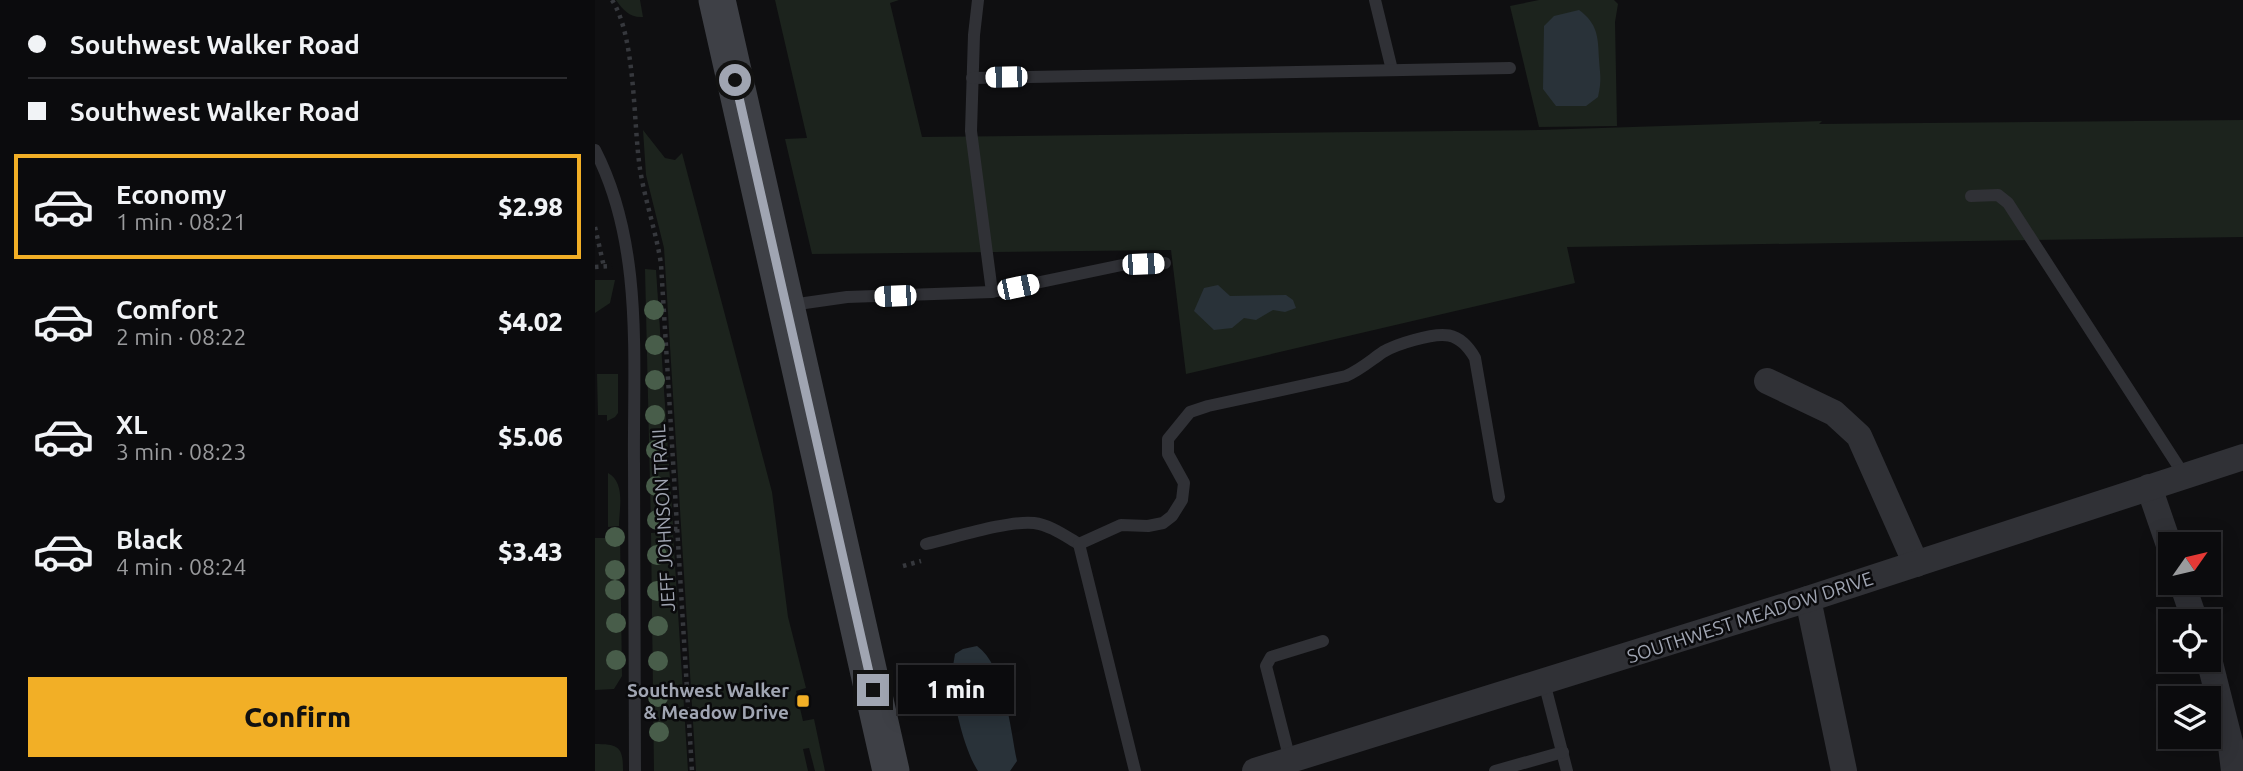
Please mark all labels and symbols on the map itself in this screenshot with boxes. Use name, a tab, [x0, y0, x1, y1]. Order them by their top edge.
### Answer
route start	[719, 64, 751, 96]
car	[985, 66, 1028, 88]
car	[1122, 253, 1165, 275]
car	[996, 272, 1041, 302]
car	[874, 285, 917, 307]
street label: JEFF JOHNSON TRAIL	[647, 423, 679, 612]
north arrow	[2158, 532, 2221, 595]
street label: SOUTHWEST MEADOW DRIVE	[1624, 567, 1876, 667]
callout: 1 min	[897, 666, 1013, 714]
route end	[857, 674, 889, 706]
place label: Southwest Walker & Meadow Drive	[627, 679, 789, 723]
marker: Southwest Walker & Meadow Drive	[795, 693, 811, 709]

